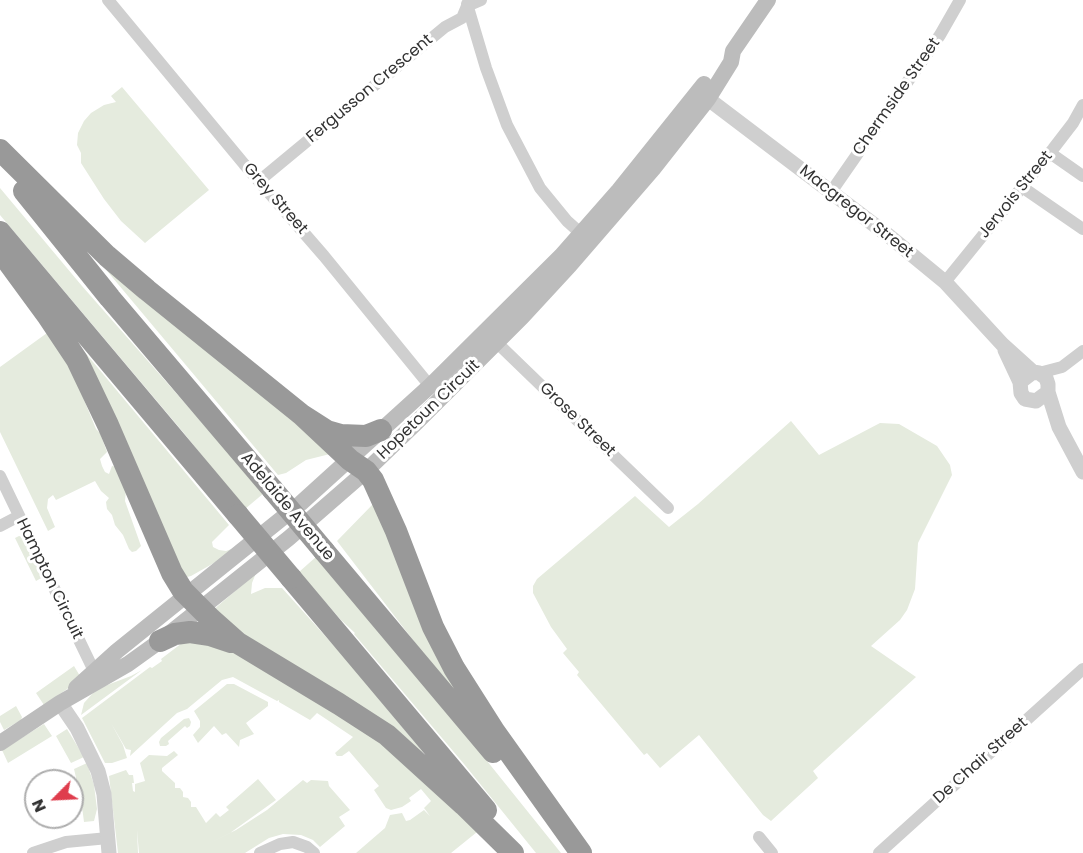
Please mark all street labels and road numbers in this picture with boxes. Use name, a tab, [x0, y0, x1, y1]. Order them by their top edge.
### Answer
street label: Fergusson Crescent	[303, 31, 437, 147]
street label: Chermside Street	[849, 35, 945, 159]
street label: Jervois Street	[975, 147, 1057, 243]
street label: Grey Street	[239, 159, 311, 239]
street label: Macgregor Street	[795, 162, 917, 262]
street label: Hopetoun Circuit	[374, 356, 484, 464]
street label: Grose Street	[535, 379, 619, 461]
street label: Adelaide Avenue	[236, 449, 338, 565]
street label: Hampton Circuit	[11, 516, 87, 642]
street label: De Chair Street	[930, 714, 1032, 808]

